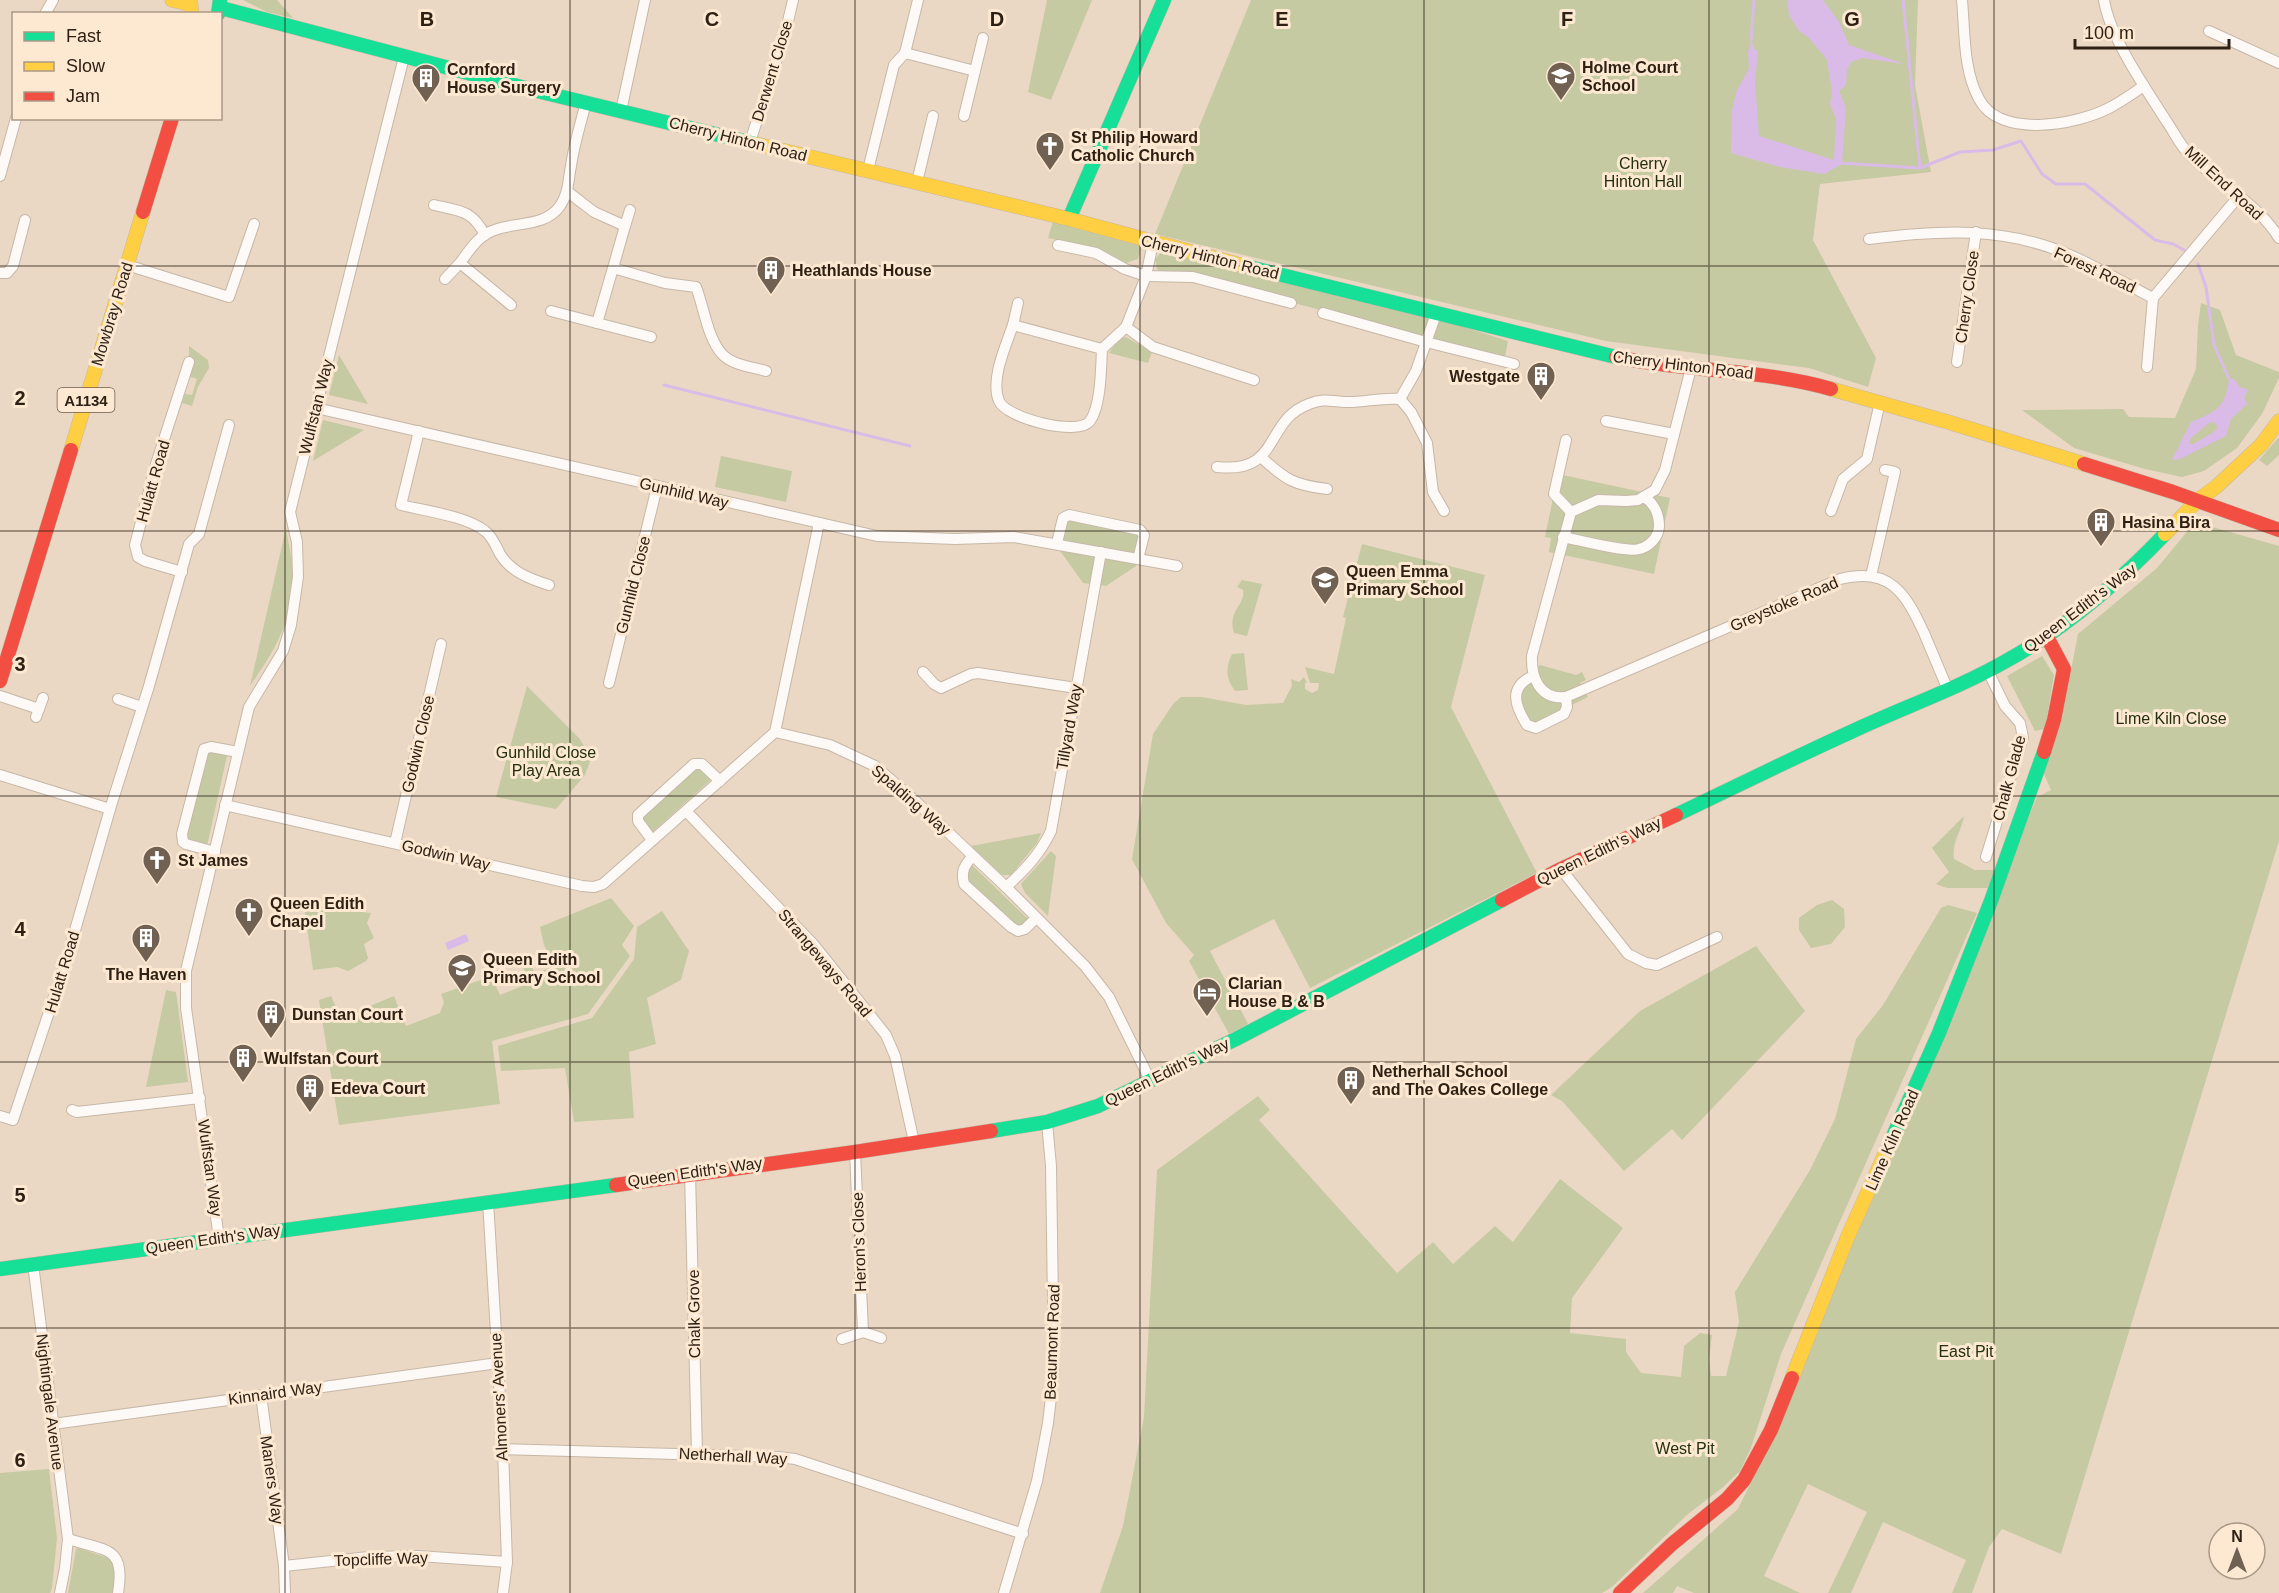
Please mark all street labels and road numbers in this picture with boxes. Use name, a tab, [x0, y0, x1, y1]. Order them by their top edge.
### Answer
street label: Derwent Close	[749, 18, 795, 124]
street label: Cherry Hinton Road	[667, 114, 809, 164]
street label: Mill End Road	[2182, 143, 2266, 223]
street label: Cherry Hinton Road	[1139, 232, 1281, 282]
street label: Forest Road	[2052, 244, 2138, 296]
street label: Cherry Close	[1952, 249, 1982, 344]
street label: Mowbray Road	[88, 260, 136, 368]
street label: Cherry Hinton Road	[1612, 348, 1754, 382]
street label: Wulfstan Way	[296, 357, 336, 457]
road number: A1134	[58, 388, 115, 412]
street label: Hulatt Road	[133, 438, 173, 524]
street label: Gunhild Way	[638, 474, 730, 512]
street label: Gunhild Close	[613, 534, 653, 636]
street label: Queen Edith's Way	[2021, 560, 2139, 656]
street label: Greystoke Road	[1727, 574, 1841, 634]
street label: Tillyard Way	[1053, 683, 1085, 771]
street label: Godwin Close	[399, 693, 438, 794]
street label: Chalk Glade	[1989, 733, 2029, 823]
street label: Spalding Way	[868, 761, 954, 839]
street label: Queen Edith's Way	[1534, 814, 1664, 888]
street label: Godwin Way	[400, 837, 492, 873]
street label: Strangeways Road	[775, 906, 875, 1020]
street label: Hulatt Road	[42, 929, 82, 1015]
street label: Queen Edith's Way	[1102, 1035, 1232, 1109]
street label: Lime Kiln Road	[1862, 1087, 1922, 1193]
street label: Wulfstan Way	[195, 1118, 225, 1218]
street label: Queen Edith's Way	[627, 1154, 763, 1190]
street label: Heron's Close	[849, 1192, 869, 1292]
street label: Queen Edith's Way	[145, 1221, 281, 1257]
street label: Chalk Grove	[685, 1269, 703, 1359]
street label: Beaumont Road	[1041, 1284, 1063, 1400]
street label: Almoners' Avenue	[487, 1332, 511, 1461]
street label: Nightingale Avenue	[33, 1333, 67, 1471]
street label: Kinnaird Way	[227, 1378, 323, 1408]
street label: Maners Way	[257, 1435, 287, 1525]
street label: Netherhall Way	[678, 1445, 788, 1467]
street label: Topcliffe Way	[334, 1549, 428, 1569]

